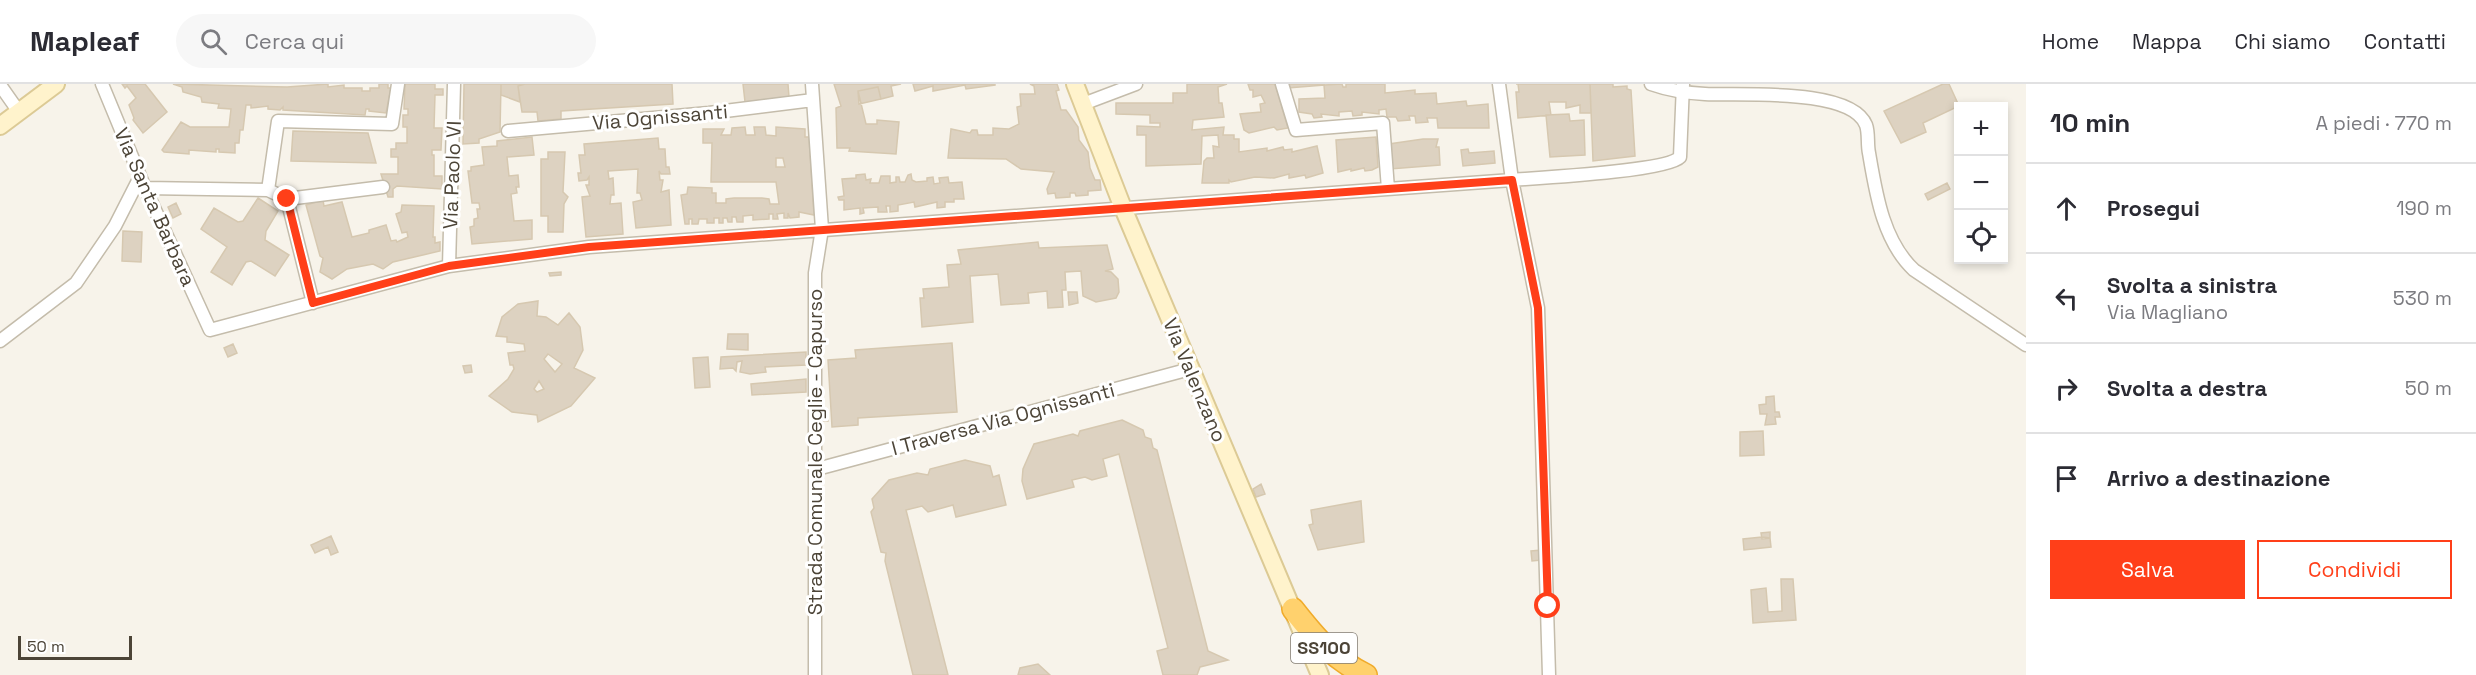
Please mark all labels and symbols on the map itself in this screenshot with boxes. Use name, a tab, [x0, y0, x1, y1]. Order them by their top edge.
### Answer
street label: Via Ognissanti	[591, 98, 729, 136]
street label: Via Paolo VI	[437, 120, 467, 230]
street label: Via Santa Barbara	[108, 124, 202, 290]
route end	[273, 185, 299, 211]
street label: Strada Comunale Ceglie - Capurso	[802, 289, 828, 615]
street label: Via Valenzano	[1157, 314, 1233, 446]
street label: I Traversa Via Ognissanti	[888, 377, 1118, 461]
route start	[1534, 592, 1560, 618]
scale bar	[18, 633, 132, 660]
road number: SS100	[1291, 633, 1357, 663]

